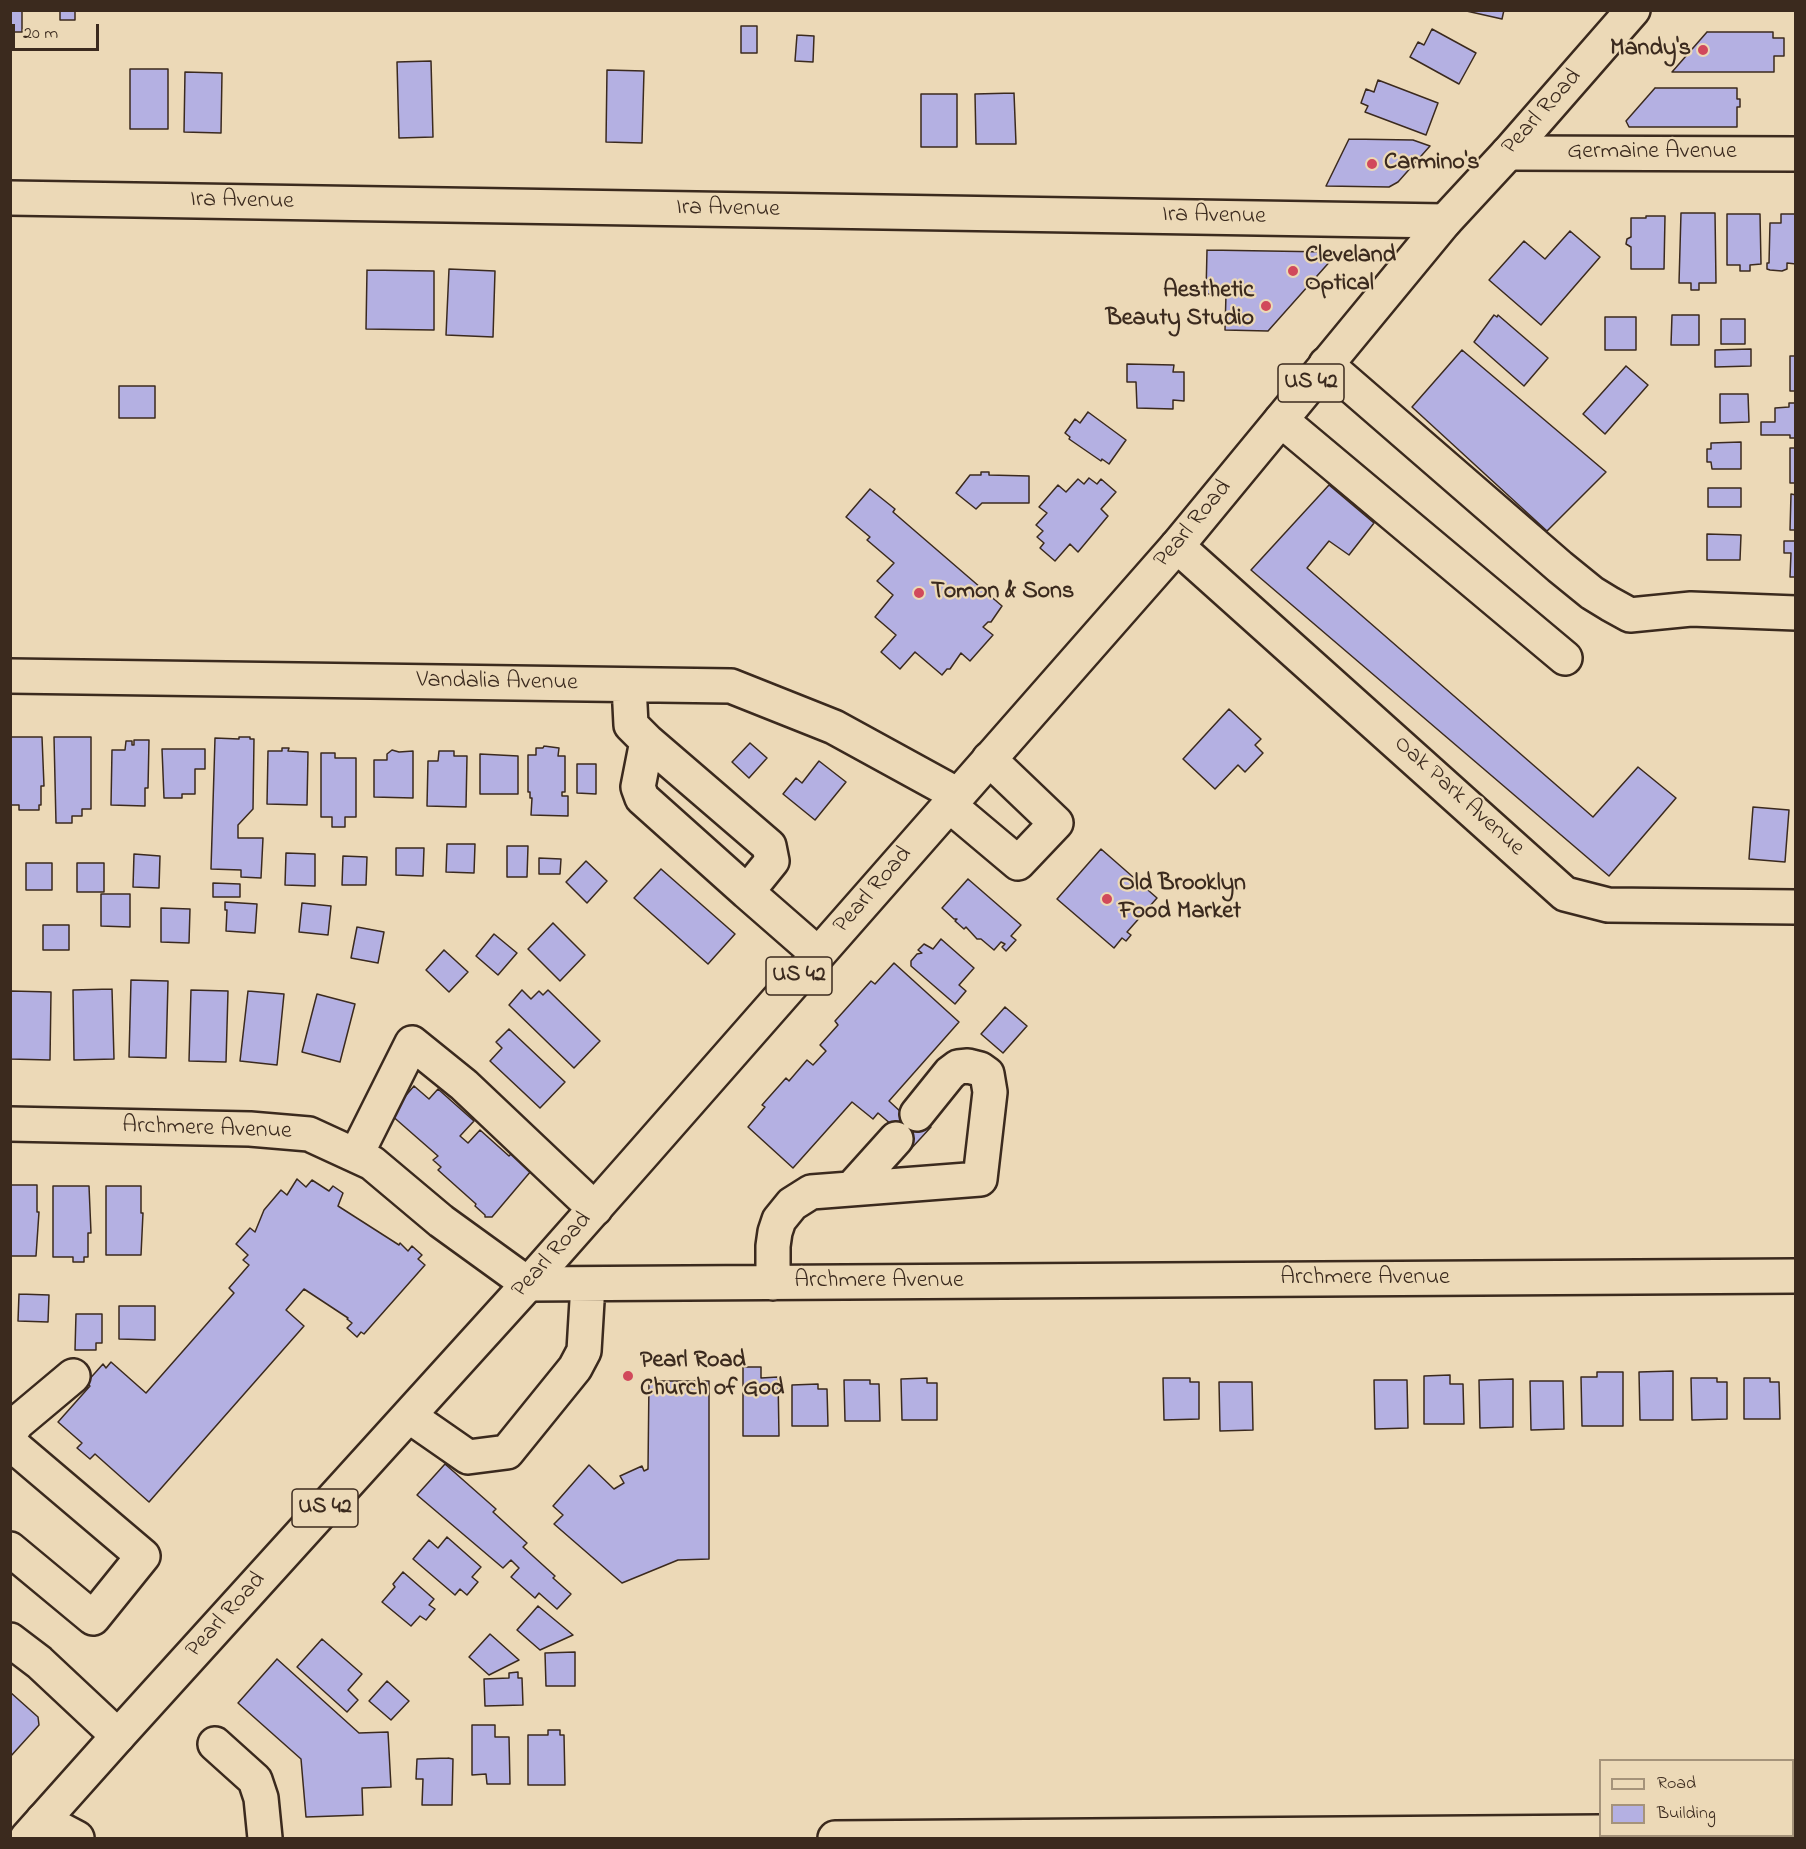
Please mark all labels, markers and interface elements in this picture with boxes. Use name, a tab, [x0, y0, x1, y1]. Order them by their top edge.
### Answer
scale bar	[15, 12, 102, 50]
text: 20 m	[23, 21, 58, 47]
place label: Mandy's	[1610, 36, 1691, 64]
marker: Mandy's	[1696, 43, 1710, 57]
street label: Pearl Road	[1497, 64, 1589, 162]
street label: Germaine Avenue	[1567, 139, 1737, 167]
place label: Carmino's	[1384, 150, 1480, 178]
marker: Carmino's	[1365, 157, 1379, 171]
street label: Ira Avenue	[190, 187, 294, 217]
street label: Ira Avenue	[676, 195, 780, 225]
street label: Ira Avenue	[1162, 202, 1266, 232]
place label: Cleveland Optical	[1305, 243, 1396, 299]
marker: Cleveland Optical	[1286, 264, 1300, 278]
place label: Aesthetic Beauty Studio	[1106, 278, 1254, 334]
marker: Aesthetic Beauty Studio	[1259, 299, 1273, 313]
road number: US 42	[1278, 364, 1344, 402]
street label: Pearl Road	[1149, 475, 1239, 575]
place label: Tomon & Sons	[931, 579, 1074, 607]
marker: Tomon & Sons	[912, 586, 926, 600]
street label: Vandalia Avenue	[416, 667, 578, 699]
street label: Oak Park Avenue	[1387, 731, 1529, 863]
street label: Pearl Road	[828, 842, 920, 940]
place label: Old Brooklyn Food Market	[1119, 871, 1246, 927]
marker: Old Brooklyn Food Market	[1100, 892, 1114, 906]
road number: US 42	[766, 957, 832, 995]
street label: Archmere Avenue	[122, 1113, 292, 1147]
street label: Pearl Road	[507, 1207, 599, 1305]
street label: Archmere Avenue	[1280, 1265, 1450, 1293]
street label: Archmere Avenue	[794, 1268, 964, 1296]
place label: Pearl Road Church of God	[640, 1348, 784, 1404]
marker: Pearl Road Church of God	[621, 1369, 635, 1383]
road number: US 42	[292, 1489, 358, 1527]
street label: Pearl Road	[181, 1567, 273, 1665]
legend	[1599, 1759, 1794, 1837]
text: Road	[1657, 1771, 1696, 1797]
text: Building	[1657, 1801, 1716, 1827]

